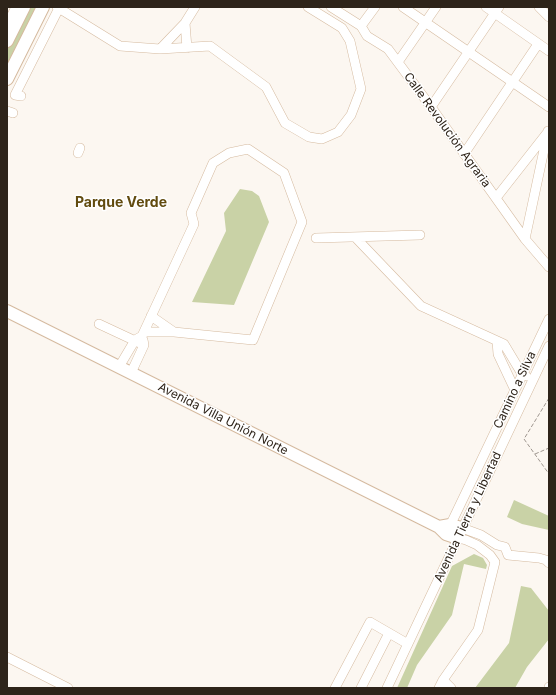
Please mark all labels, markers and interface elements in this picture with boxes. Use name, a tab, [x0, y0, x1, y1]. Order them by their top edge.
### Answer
street label: Calle Revolución Agraria	[401, 70, 493, 190]
district label: Parque Verde	[75, 195, 167, 211]
street label: Camino a Silva	[491, 349, 539, 431]
street label: Avenida Villa Unión Norte	[156, 380, 290, 458]
street label: Avenida Tierra y Libertad	[431, 449, 505, 585]

